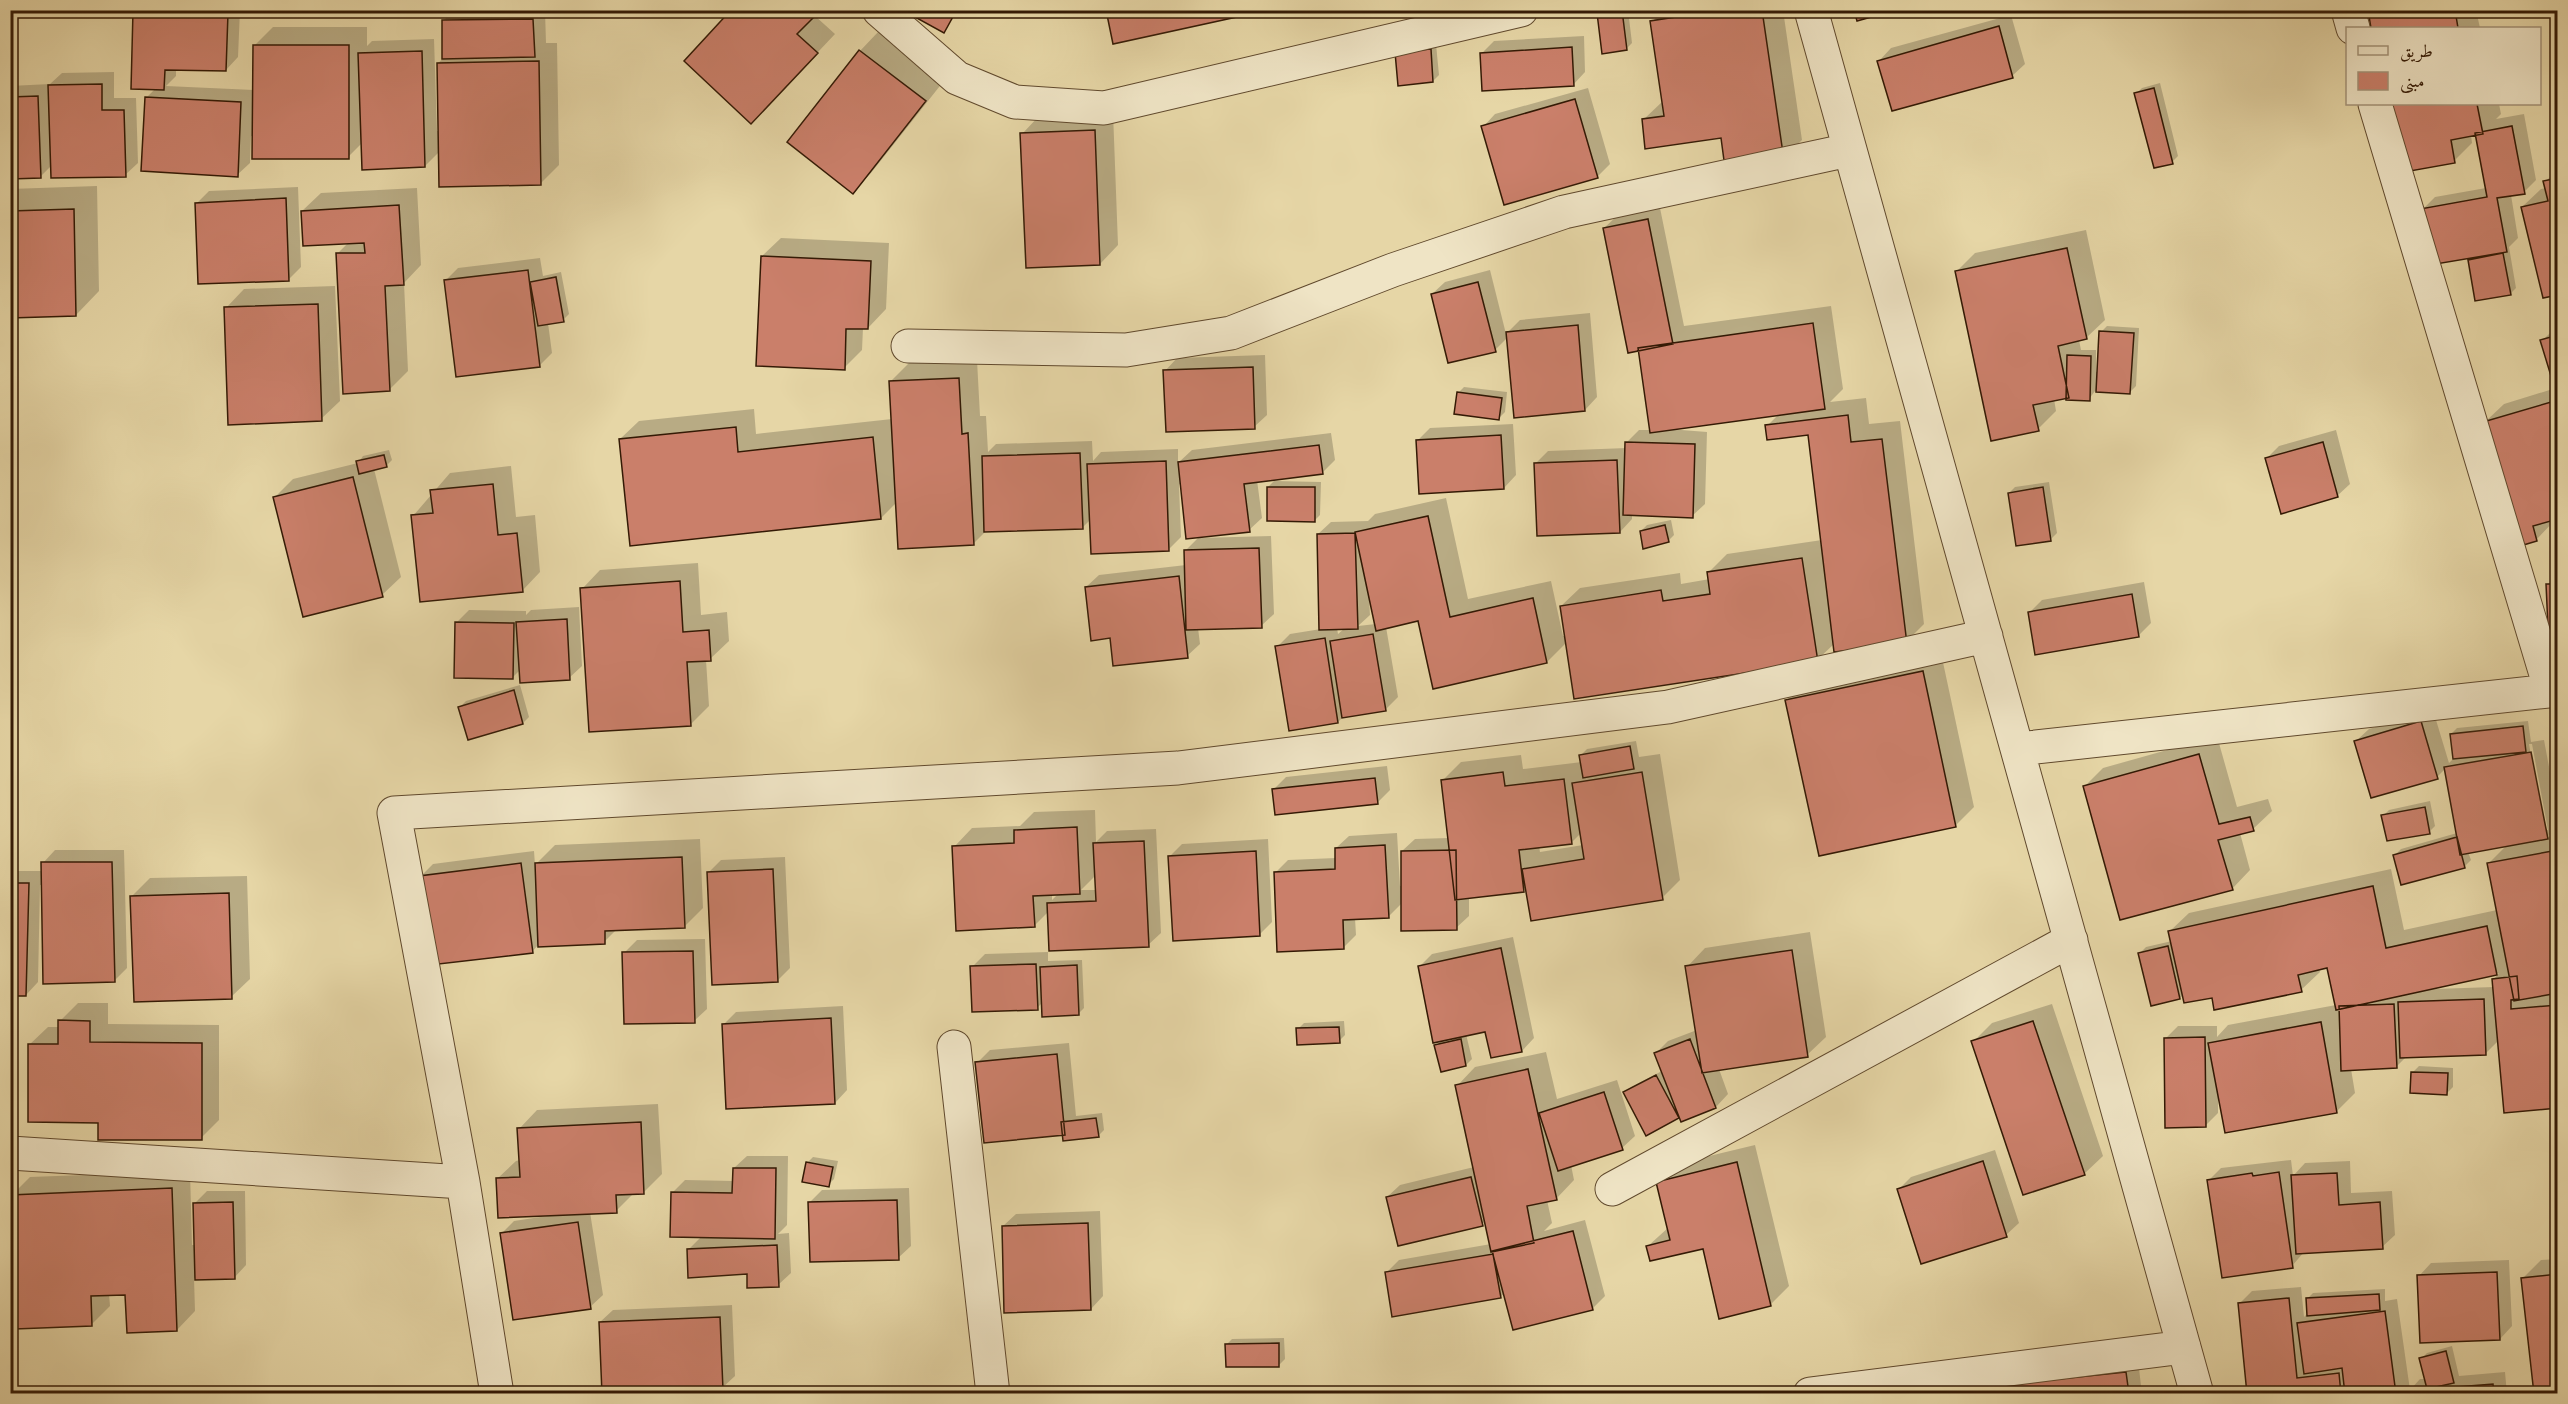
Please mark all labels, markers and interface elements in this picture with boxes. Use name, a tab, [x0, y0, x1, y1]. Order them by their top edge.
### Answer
legend	[2346, 27, 2541, 105]
text: طريق	[2400, 41, 2433, 64]
text: مبنى	[2400, 71, 2425, 94]

